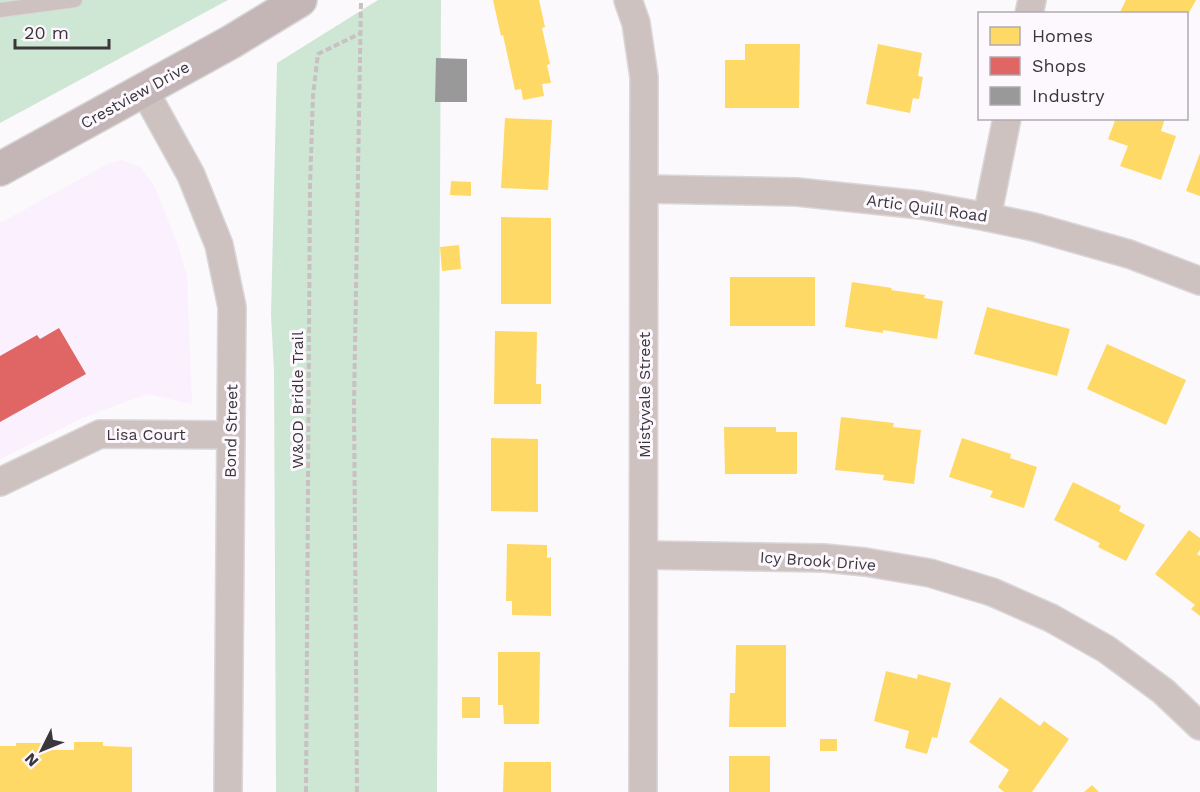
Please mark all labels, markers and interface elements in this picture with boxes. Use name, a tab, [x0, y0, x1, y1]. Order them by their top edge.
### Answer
scale bar	[15, 12, 110, 50]
legend	[978, 12, 1188, 120]
text: 20 m	[24, 22, 69, 43]
text: Homes	[1032, 25, 1093, 46]
text: Shops	[1032, 55, 1086, 76]
street label: Crestview Drive	[77, 57, 193, 133]
text: Industry	[1032, 85, 1105, 106]
street label: Artic Quill Road	[865, 190, 989, 226]
street label: W&OD Bridle Trail	[288, 331, 307, 469]
street label: Mistyvale Street	[635, 332, 654, 458]
street label: Bond Street	[221, 384, 241, 478]
street label: Lisa Court	[106, 425, 186, 444]
street label: Icy Brook Drive	[759, 547, 877, 575]
north arrow	[12, 720, 72, 780]
text: N	[20, 749, 42, 771]

